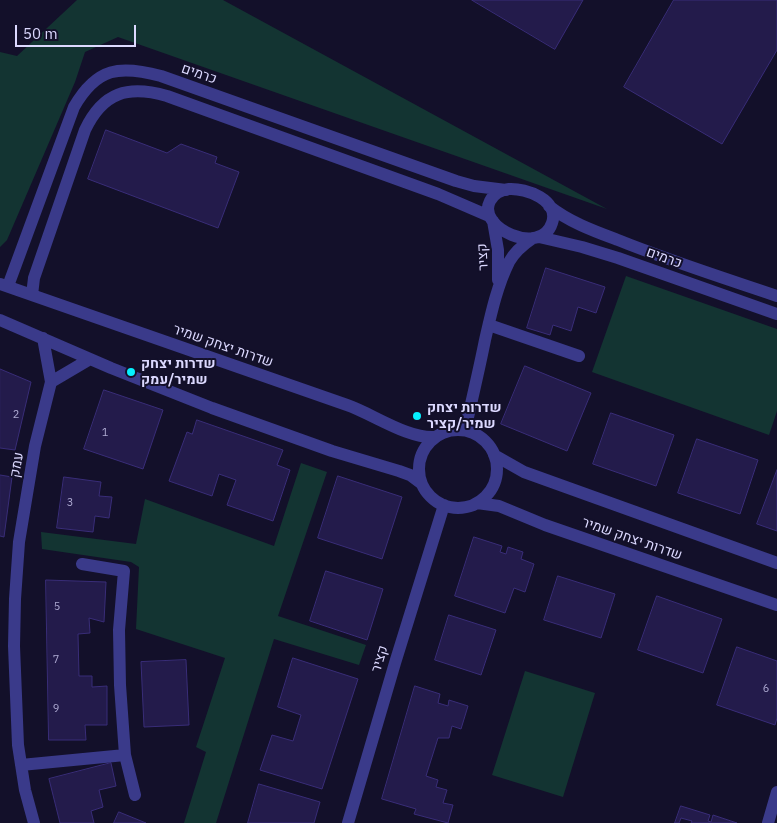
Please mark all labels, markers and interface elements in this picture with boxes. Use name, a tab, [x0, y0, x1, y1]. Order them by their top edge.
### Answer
scale bar	[18, 15, 139, 47]
text: 50 m	[23, 24, 58, 43]
street label: כרמים	[179, 60, 219, 88]
street label: קציר	[474, 243, 492, 271]
street label: כרמים	[644, 244, 684, 272]
street label: שדרות יצחק שמיר	[171, 321, 275, 371]
place label: שדרות יצחק שמיר/עמק	[141, 356, 216, 388]
marker: שדרות יצחק שמיר/עמק	[125, 366, 137, 378]
place label: שדרות יצחק שמיר/קציר	[427, 400, 502, 432]
house number: 2	[13, 408, 19, 422]
marker: שדרות יצחק שמיר/קציר	[411, 410, 423, 422]
house number: 1	[102, 426, 108, 440]
street label: עמק	[6, 451, 28, 479]
house number: 3	[67, 496, 73, 510]
street label: שדרות יצחק שמיר	[580, 514, 684, 564]
house number: 5	[54, 600, 60, 614]
street label: קציר	[368, 643, 392, 675]
house number: 7	[53, 653, 59, 667]
house number: 6	[763, 682, 769, 696]
house number: 9	[53, 702, 59, 716]

